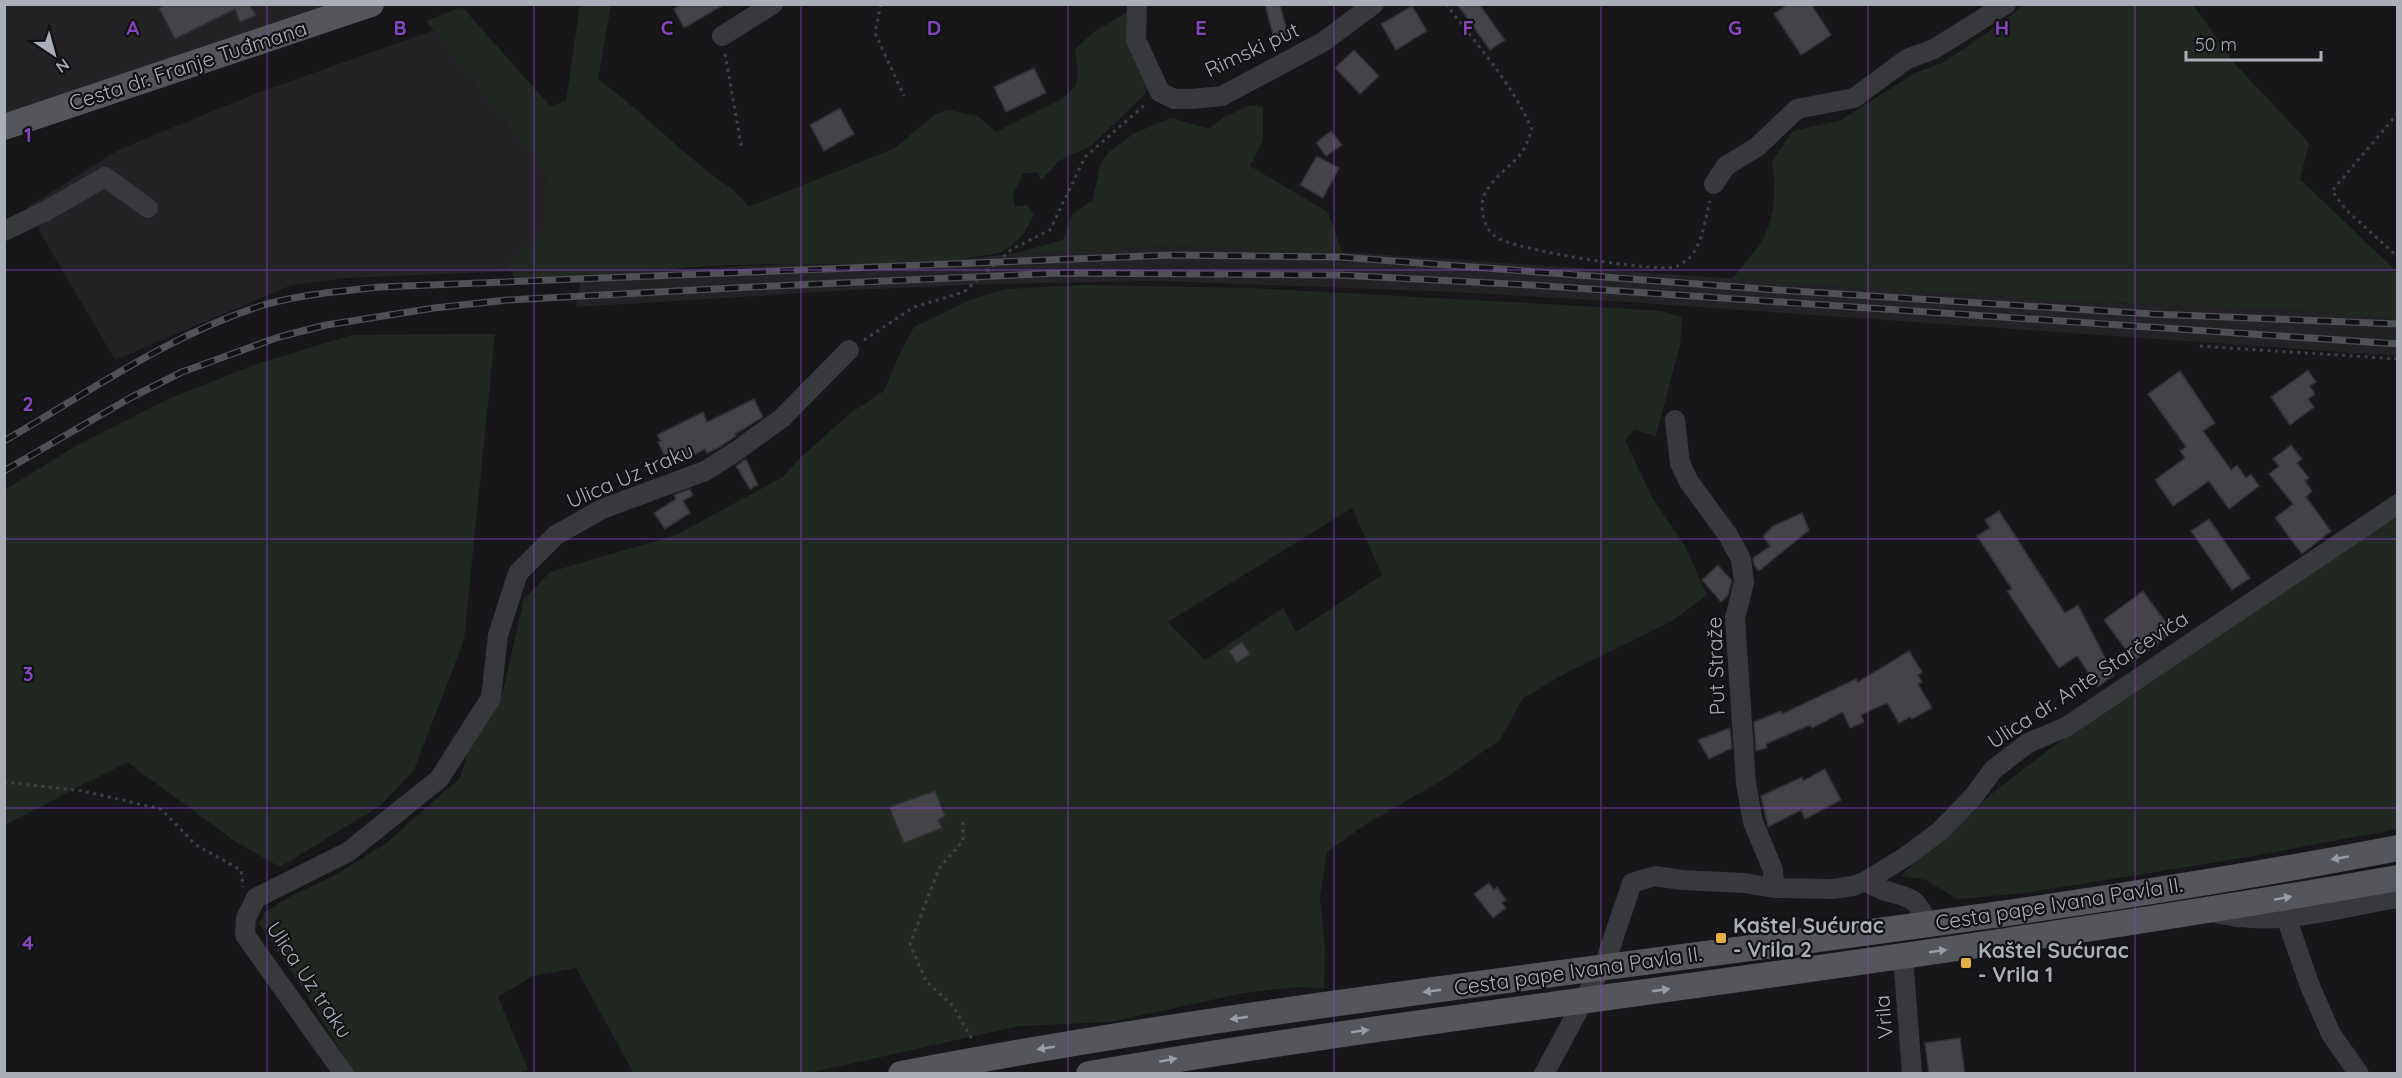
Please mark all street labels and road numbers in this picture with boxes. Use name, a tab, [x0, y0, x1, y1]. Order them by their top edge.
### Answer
street label: Cesta dr. Franje Tuđmana	[66, 14, 310, 116]
street label: Rimski put	[1200, 16, 1303, 82]
street label: Ulica Uz traku	[562, 437, 697, 513]
street label: Ulica dr. Ante Starčevića	[1982, 605, 2193, 754]
street label: Put Straže	[1700, 616, 1730, 716]
street label: Cesta pape Ivana Pavla II.	[1933, 871, 2184, 935]
street label: Ulica Uz traku	[261, 916, 358, 1043]
street label: Cesta pape Ivana Pavla II.	[1452, 940, 1703, 1000]
street label: Vrila	[1868, 994, 1898, 1040]

